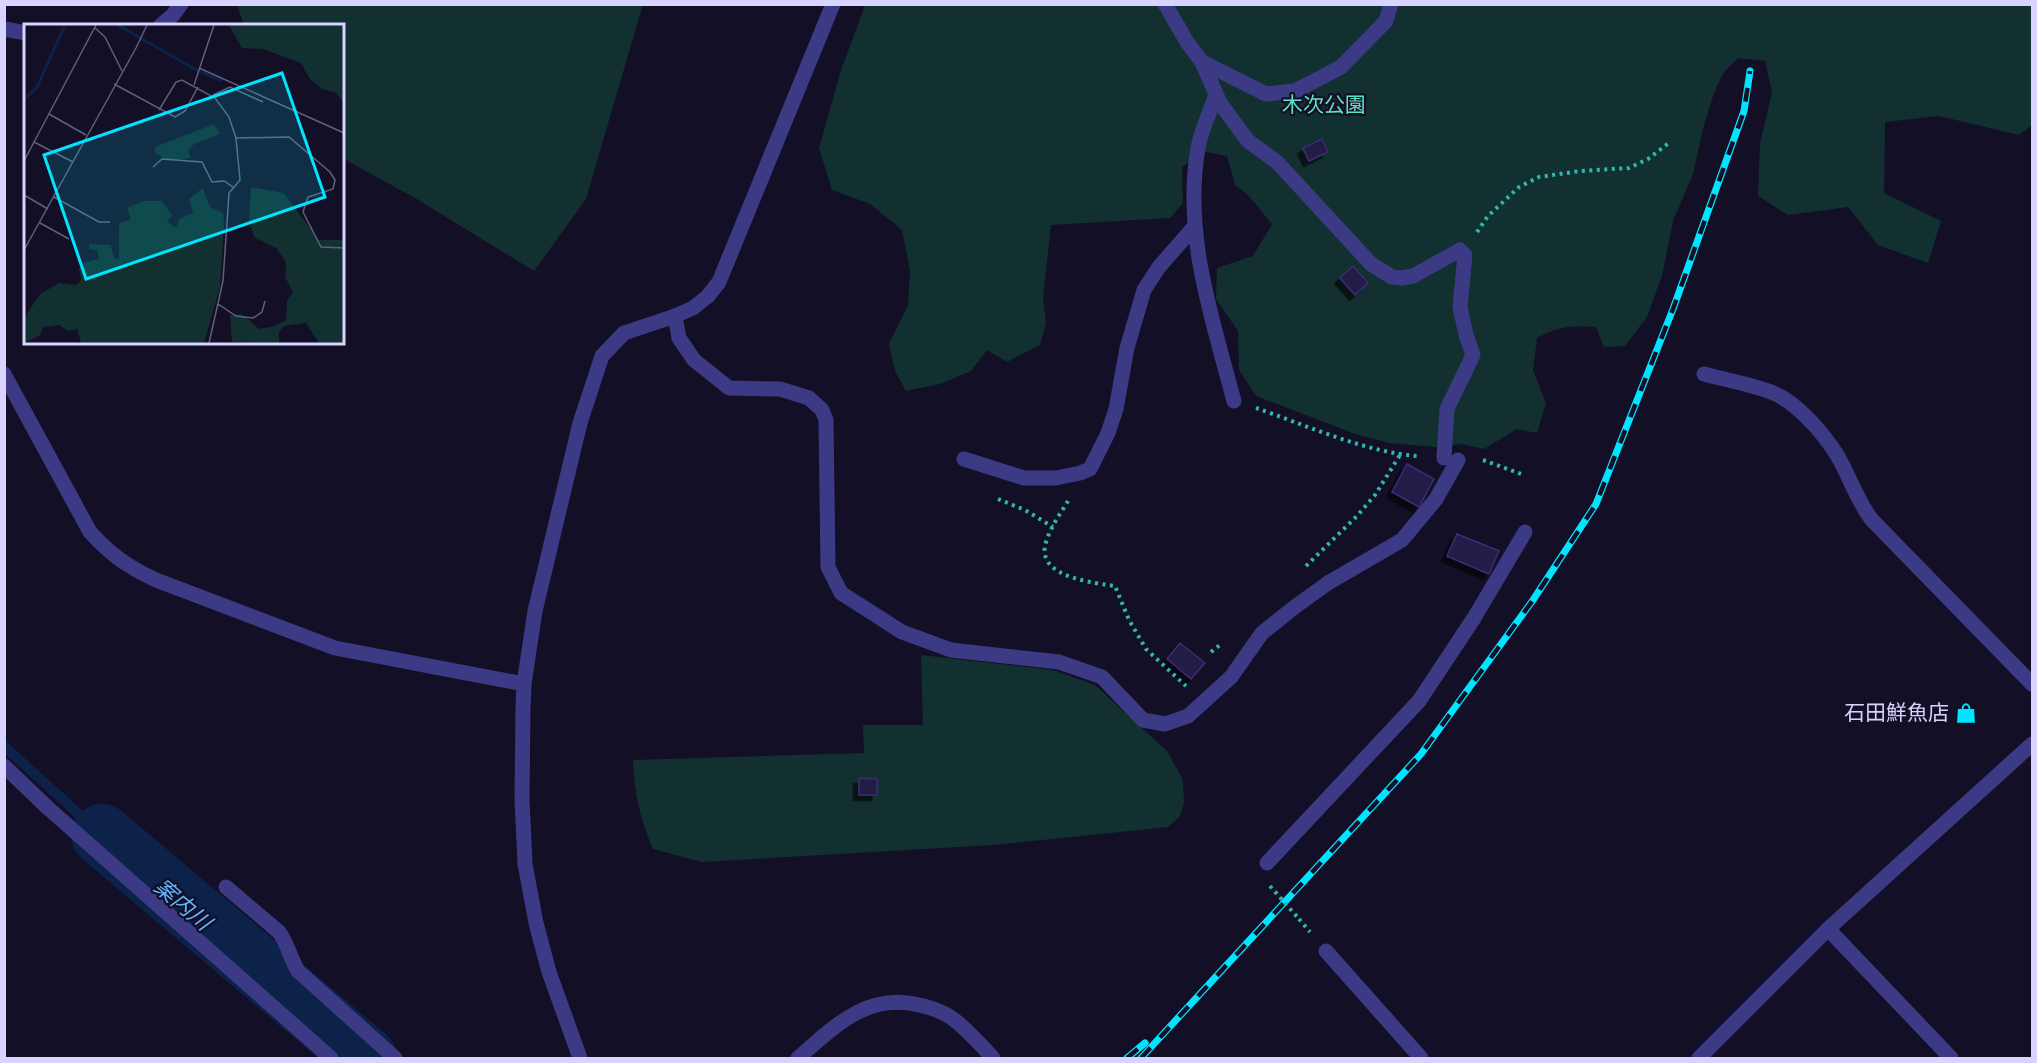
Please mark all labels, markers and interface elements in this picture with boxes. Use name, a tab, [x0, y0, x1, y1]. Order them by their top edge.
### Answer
inset map	[24, 24, 344, 344]
park label: 木次公園	[1282, 93, 1366, 116]
place label: 石田鮮魚店	[1844, 701, 1949, 724]
shop icon: 石田鮮魚店	[1954, 701, 1978, 725]
water label: 案内川	[149, 874, 218, 936]

